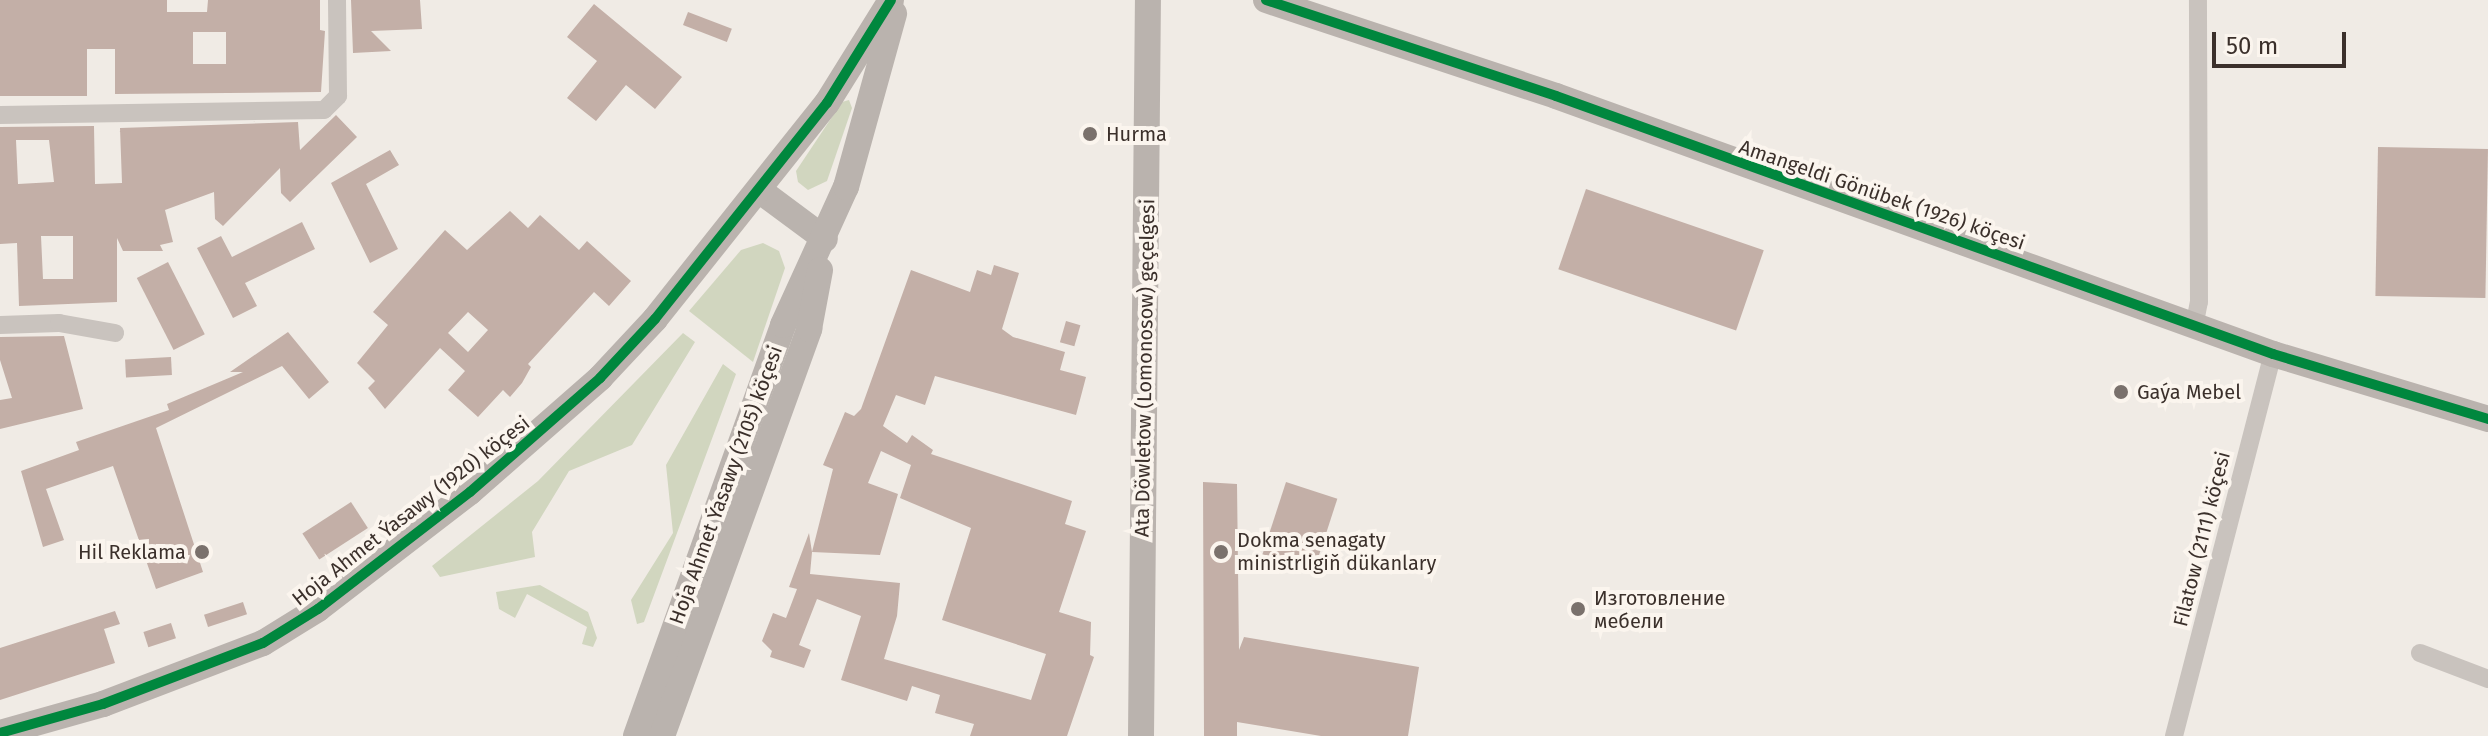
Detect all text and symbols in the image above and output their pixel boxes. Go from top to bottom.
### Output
scale bar [2216,16,2350,66]
text: 50 m [2226,32,2278,60]
place label: Hurma [1106,122,1167,146]
marker: Hurma [1081,125,1099,143]
street label: Amangeldi Gönübek (1926) köçesi [1736,135,2028,255]
street label: Ata Döwletow (Lomonosow) geçelgesi [1130,199,1160,537]
street label: Hoja Ahmet Ýasawy (2105) köçesi [664,342,788,628]
place label: Gaýa Mebel [2137,380,2241,404]
marker: Gaýa Mebel [2112,383,2130,401]
street label: Hoja Ahmet Ýasawy (1920) köçesi [287,411,535,611]
street label: Filatow (2111) köçesi [2169,449,2235,629]
place label: Dokma senagaty ministrligiň dükanlary [1237,528,1436,575]
place label: Hil Reklama [78,540,186,564]
marker: Hil Reklama [193,543,211,561]
marker: Dokma senagaty ministrligiň dükanlary [1212,543,1230,561]
place label: Изготовление мебели [1594,586,1725,633]
marker: Изготовление мебели [1569,600,1587,618]

